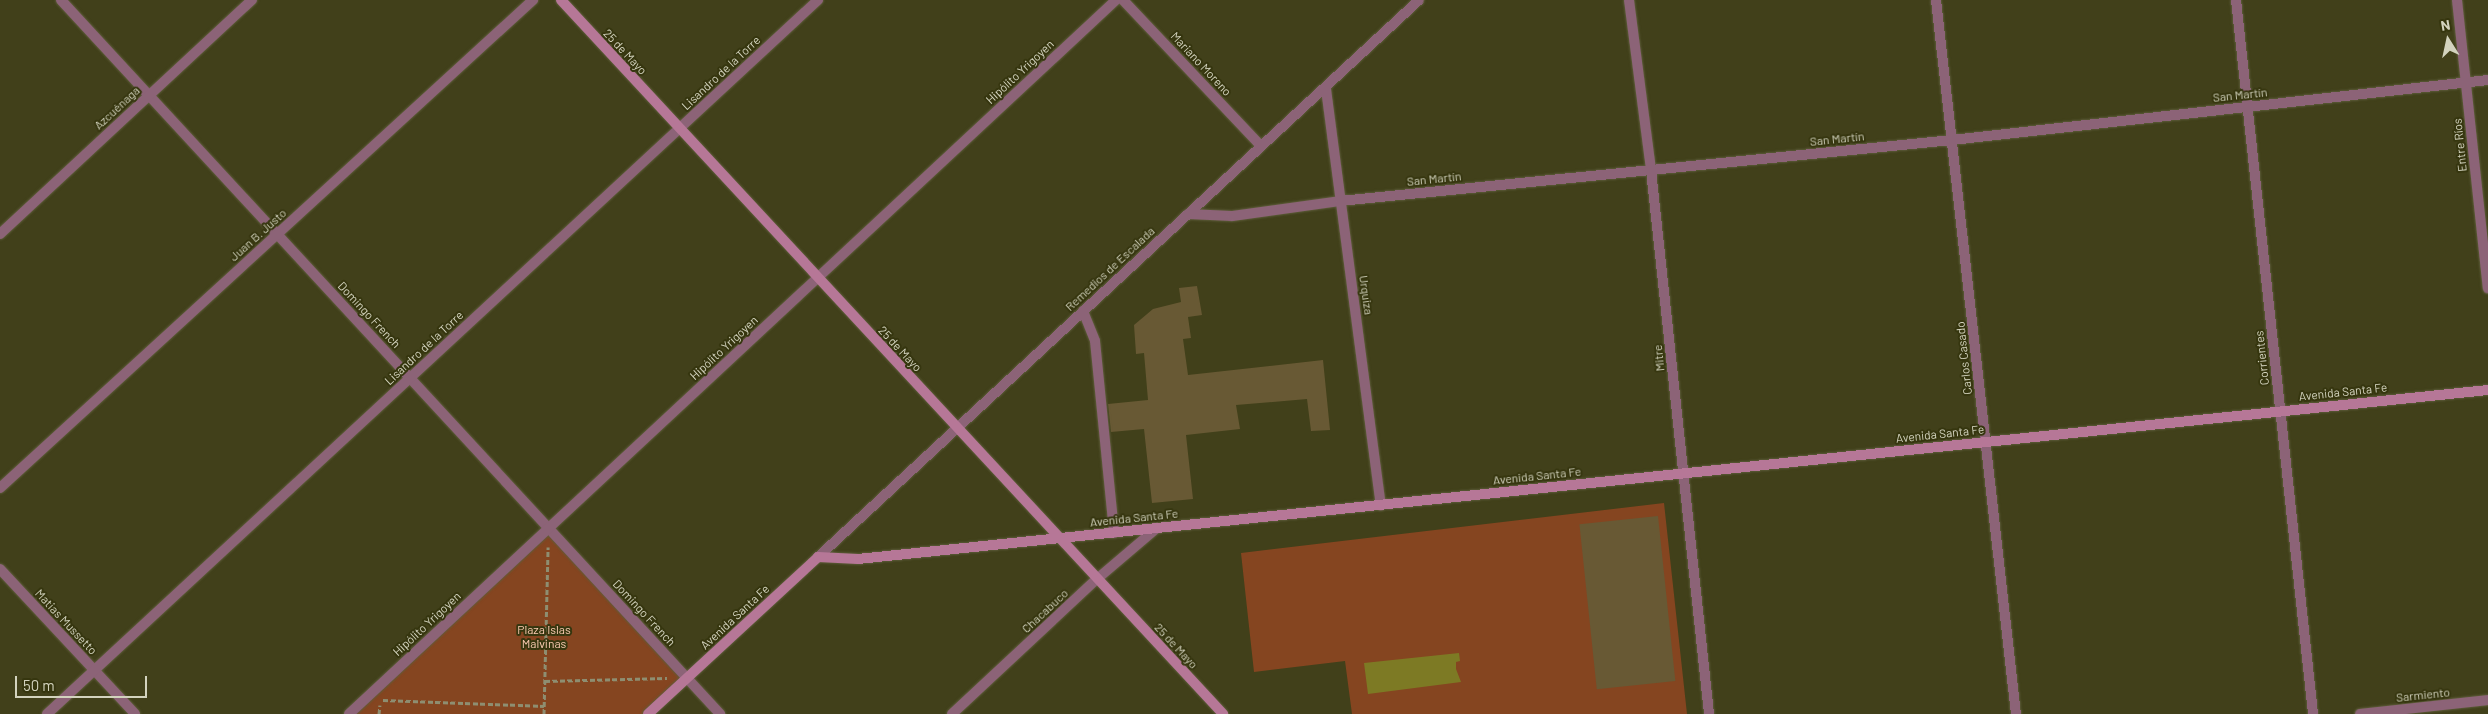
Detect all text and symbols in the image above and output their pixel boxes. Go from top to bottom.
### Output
north arrow [2423,15,2473,65]
text: N [2439,16,2451,34]
street label: 25 de Mayo [600,26,650,78]
street label: Mariano Moreno [1168,29,1234,99]
street label: Lisandro de la Torre [679,33,763,113]
street label: Hipólito Yrigoyen [983,37,1057,107]
street label: Azcuénaga [91,83,143,133]
street label: San Martín [2212,85,2268,105]
street label: Entre Ríos [2450,118,2470,172]
street label: San Martín [1809,129,1865,149]
street label: San Martín [1406,169,1462,189]
street label: Juan B. Justo [227,206,289,264]
street label: Remedios de Escalada [1062,224,1158,314]
street label: Urquiza [1356,274,1376,316]
street label: Domingo French [335,279,403,351]
street label: Lisandro de la Torre [382,308,466,388]
street label: Hipólito Yrigoyen [687,313,761,383]
street label: Carlos Casado [1953,321,1975,395]
street label: 25 de Mayo [875,323,925,375]
street label: Corrientes [2252,330,2272,386]
street label: Mitre [1650,344,1668,372]
street label: Avenida Santa Fe [2298,380,2388,404]
street label: Avenida Santa Fe [1895,422,1985,446]
street label: Avenida Santa Fe [1492,464,1582,488]
street label: Avenida Santa Fe [1089,506,1179,530]
street label: Domingo French [610,577,678,649]
street label: Avenida Santa Fe [698,581,772,653]
street label: Matias Mussetto [32,586,100,658]
street label: Chacabuco [1019,586,1071,636]
street label: Hipólito Yrigoyen [390,589,464,659]
street label: 25 de Mayo [1151,620,1201,672]
park label: Plaza Islas Malvinas [517,623,571,651]
scale bar [18,666,150,698]
text: 50 m [23,676,55,694]
street label: Sarmiento [2395,685,2451,705]

